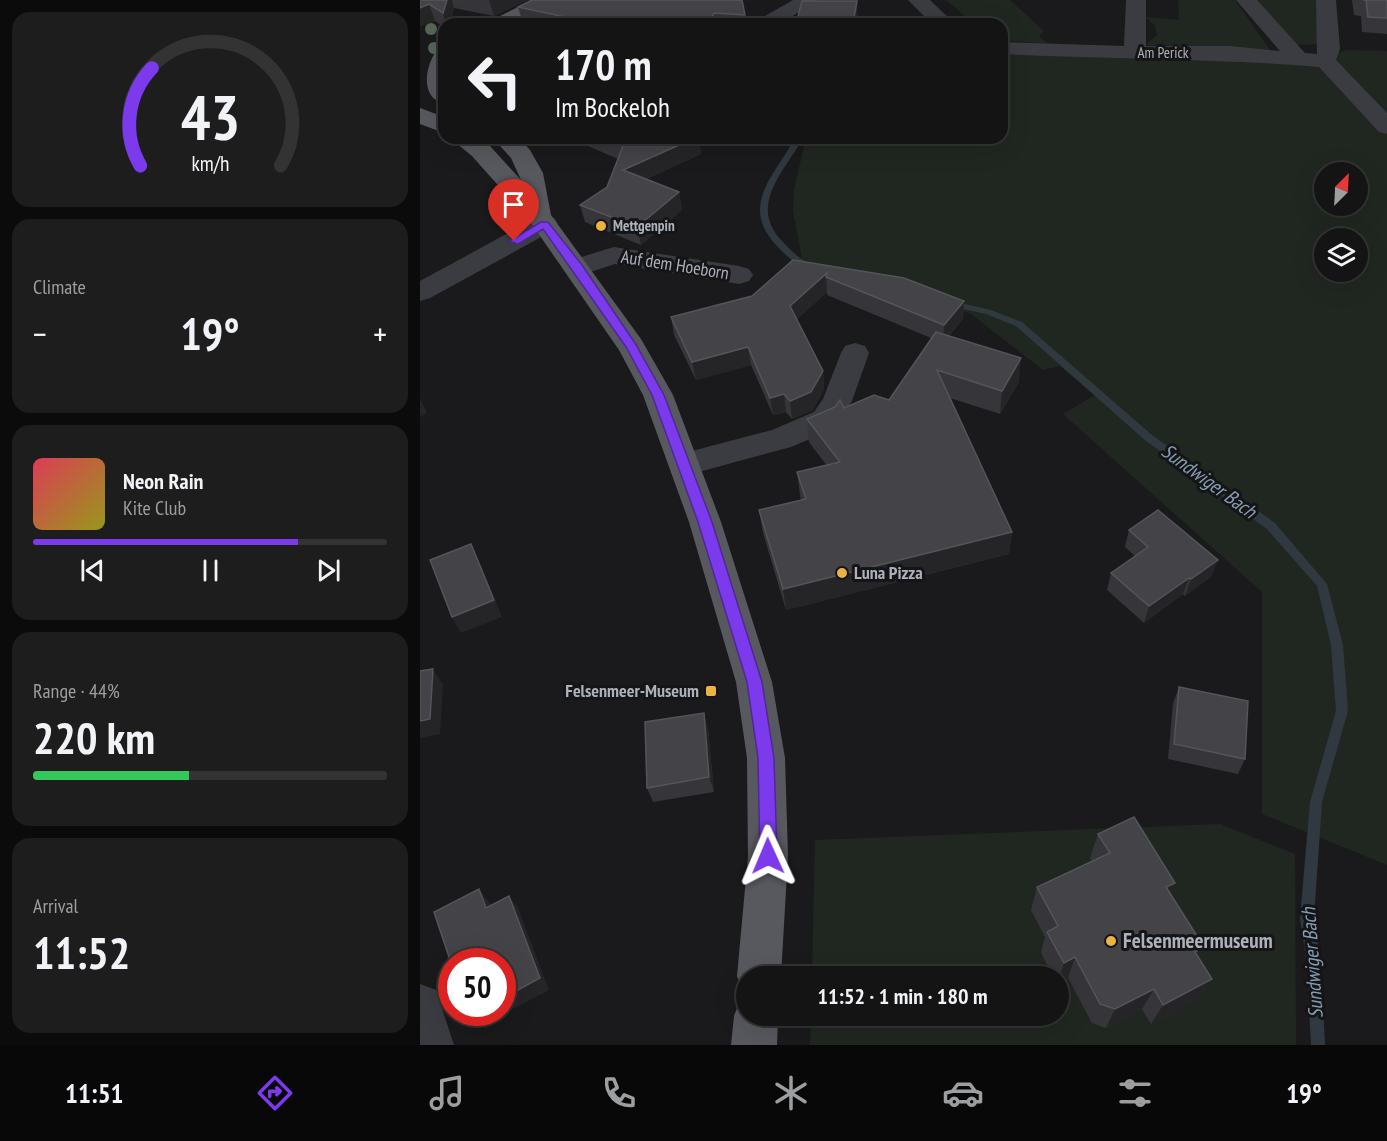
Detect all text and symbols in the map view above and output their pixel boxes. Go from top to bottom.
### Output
text: 170 m [555,37,652,92]
icon: left [456,42,534,120]
street label: Am Perick [1137,43,1189,62]
text: 43 [180,76,240,157]
text: Im Bockeloh [555,90,670,124]
text: km/h [191,150,229,178]
north arrow [1314,162,1368,216]
map controls [1314,162,1368,282]
pin [488,179,539,241]
icon: arrive [497,188,530,221]
place label: Mettgenpin [613,216,675,235]
marker: Mettgenpin [594,219,608,233]
button: layers [1314,228,1368,282]
street label: Auf dem Hoeborn [620,245,731,284]
text: Climate [33,274,86,300]
text: 19° [180,304,240,362]
text: − [33,312,47,355]
text: + [373,312,387,355]
water label: Sundwiger Bach [1157,438,1262,525]
text: Neon Rain [123,467,203,495]
text: Kite Club [123,495,186,521]
icon: previous [76,554,109,587]
icon: pause [194,554,227,587]
icon: next [312,554,345,587]
place label: Luna Pizza [854,561,923,584]
marker: Luna Pizza [835,566,849,580]
text: Range · 44% [33,678,120,704]
place label: Felsenmeer-Museum [565,679,699,702]
marker: Felsenmeer-Museum [704,684,718,698]
text: 220 km [33,708,155,766]
position arrow [736,824,800,888]
text: Arrival [33,893,78,919]
water label: Sundwiger Bach [1295,906,1329,1019]
text: 11:52 [33,923,130,981]
place label: Felsenmeermuseum [1123,927,1273,954]
marker: Felsenmeermuseum [1104,934,1118,948]
speed limit sign: 50 [438,948,516,1026]
text: 11:52 · 1 min · 180 m [817,982,988,1010]
icon: directions [254,1072,296,1114]
icon: music [426,1072,468,1114]
icon: phone [598,1072,640,1114]
icon: climate [770,1072,812,1114]
icon: car [942,1072,984,1114]
icon: filters [1114,1072,1156,1114]
text: 11:51 [65,1076,123,1110]
text: 19° [1286,1076,1322,1110]

